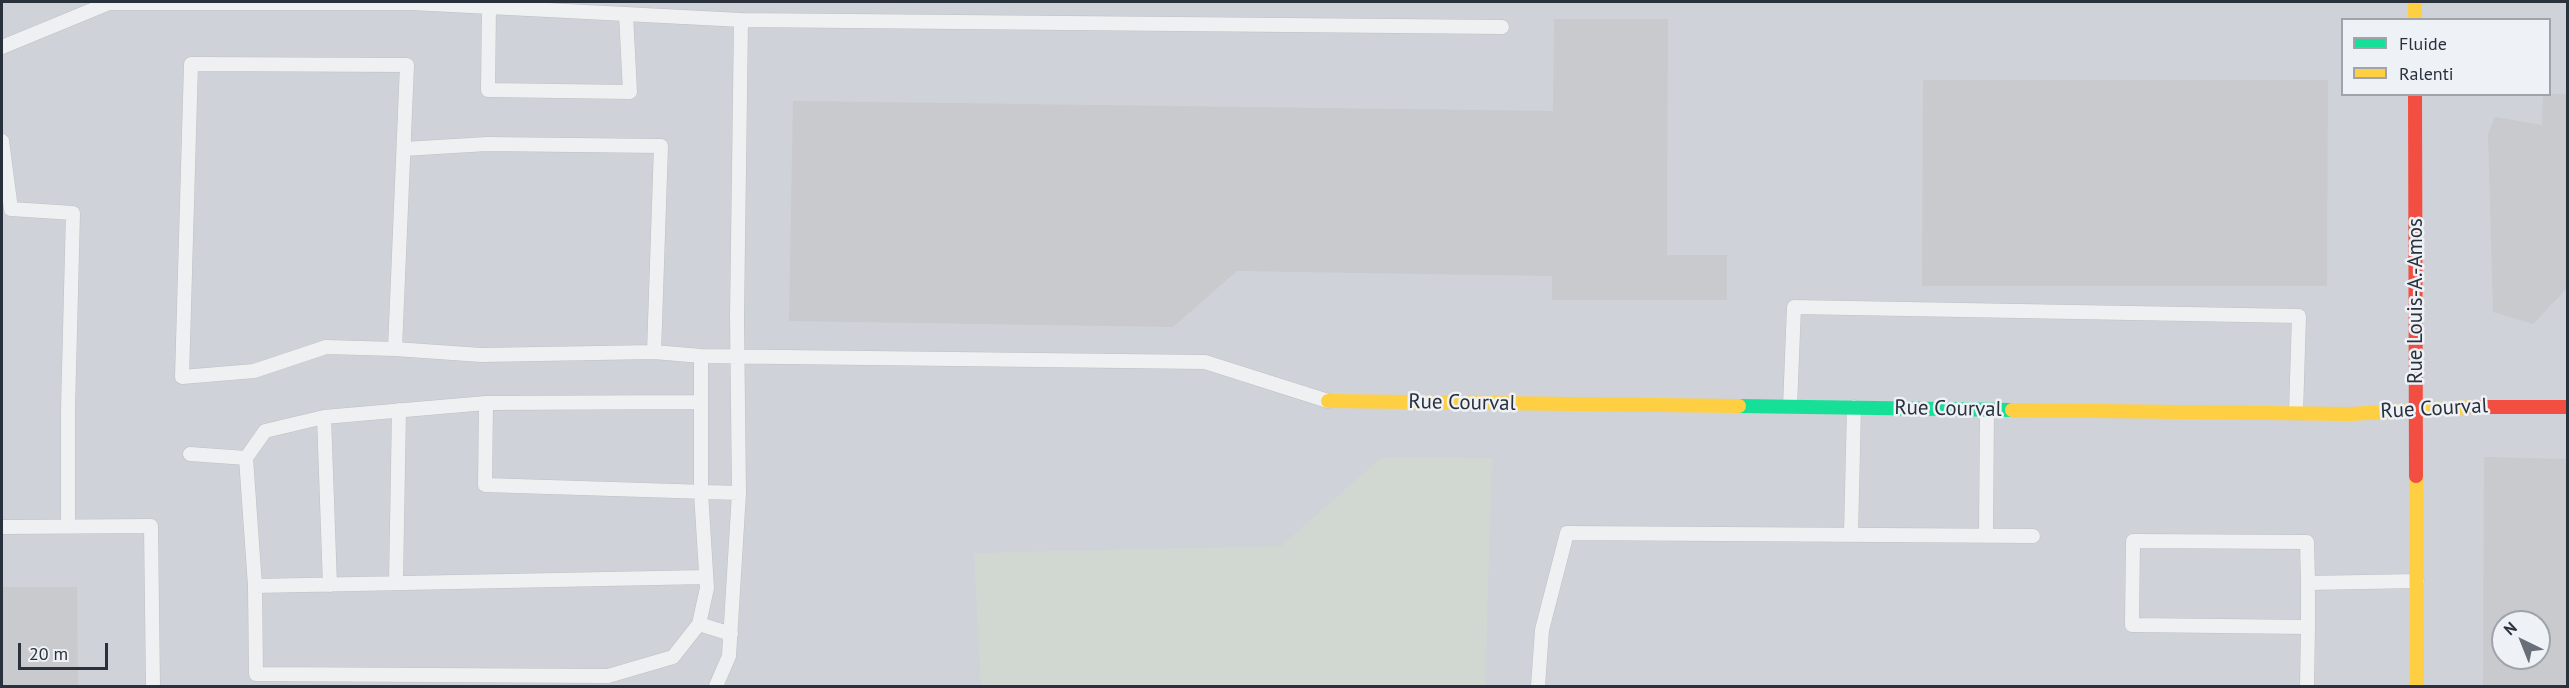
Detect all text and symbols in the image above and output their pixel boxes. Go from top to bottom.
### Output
legend [2341,18,2551,96]
text: Fluide [2399,32,2447,55]
text: Ralenti [2399,62,2454,85]
street label: Rue Louis-A.-Amos [2403,218,2429,384]
street label: Rue Courval [1408,389,1516,417]
street label: Rue Courval [2380,394,2488,424]
street label: Rue Courval [1894,395,2002,423]
north arrow [2491,610,2551,670]
text: N [2499,617,2521,639]
scale bar [21,631,111,669]
text: 20 m [29,642,68,665]

